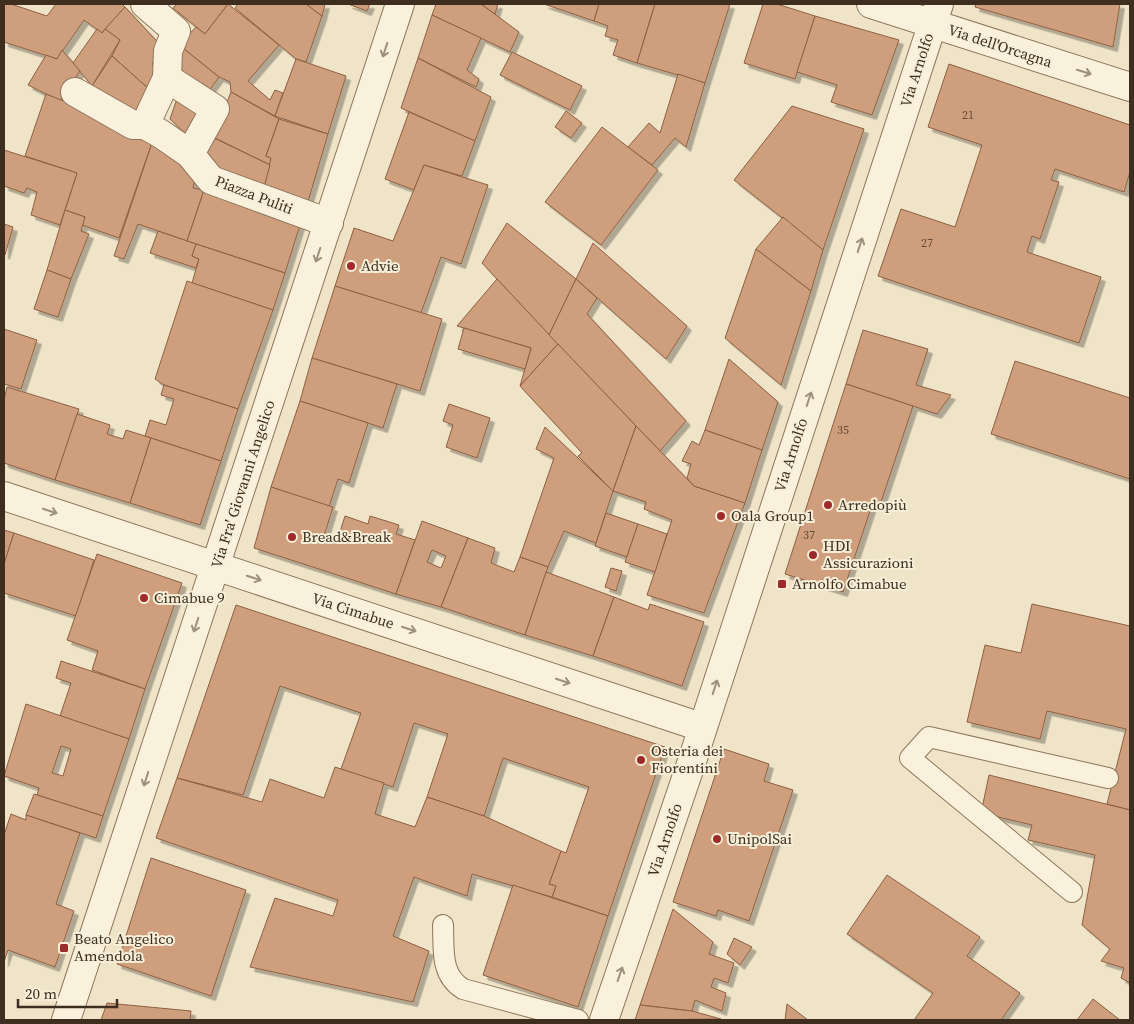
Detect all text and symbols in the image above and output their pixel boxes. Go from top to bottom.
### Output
street label: Via dell'Orcagna [945,19,1055,72]
street label: Via Arnolfo [895,30,938,109]
one-way arrow [380,42,389,57]
one-way arrow [1075,68,1091,78]
house number: 21 [962,107,974,123]
street label: Piazza Puliti [212,170,296,219]
house number: 27 [921,235,933,251]
one-way arrow [856,238,865,253]
one-way arrow [313,246,323,262]
place label: Advie [361,255,399,276]
marker: Advie [345,260,357,272]
one-way arrow [805,392,814,408]
street label: Via Fra' Giovanni Angelico [205,397,280,571]
street label: Via Arnolfo [769,415,812,494]
house number: 35 [837,422,849,438]
place label: Arredopiù [838,494,907,515]
marker: Arredopiù [822,499,834,511]
place label: Oala Group1 [731,505,814,526]
one-way arrow [42,507,57,516]
marker: Oala Group1 [715,510,727,522]
place label: Bread&Break [302,526,392,547]
house number: 37 [803,527,815,543]
marker: Bread&Break [286,531,298,543]
place label: HDI Assicurazioni [823,535,913,573]
marker: HDI Assicurazioni [807,549,819,561]
place label: Arnolfo Cimabue [792,573,907,594]
one-way arrow [246,574,262,584]
marker: Arnolfo Cimabue [776,578,788,590]
place label: Cimabue 9 [154,587,225,608]
street label: Via Cimabue [309,587,397,634]
marker: Cimabue 9 [138,592,150,604]
one-way arrow [191,617,201,633]
one-way arrow [400,625,416,635]
one-way arrow [554,676,570,686]
one-way arrow [710,679,720,695]
place label: Osteria dei Fiorentini [651,740,723,778]
marker: Osteria dei Fiorentini [635,754,647,766]
one-way arrow [140,771,150,787]
street label: Via Arnolfo [642,800,687,879]
place label: UnipolSai [727,828,792,849]
marker: UnipolSai [711,833,723,845]
place label: Beato Angelico Amendola [74,928,174,966]
marker: Beato Angelico Amendola [58,942,70,954]
one-way arrow [615,966,625,982]
scale bar [18,976,116,1008]
text: 20 m [25,983,57,1004]

